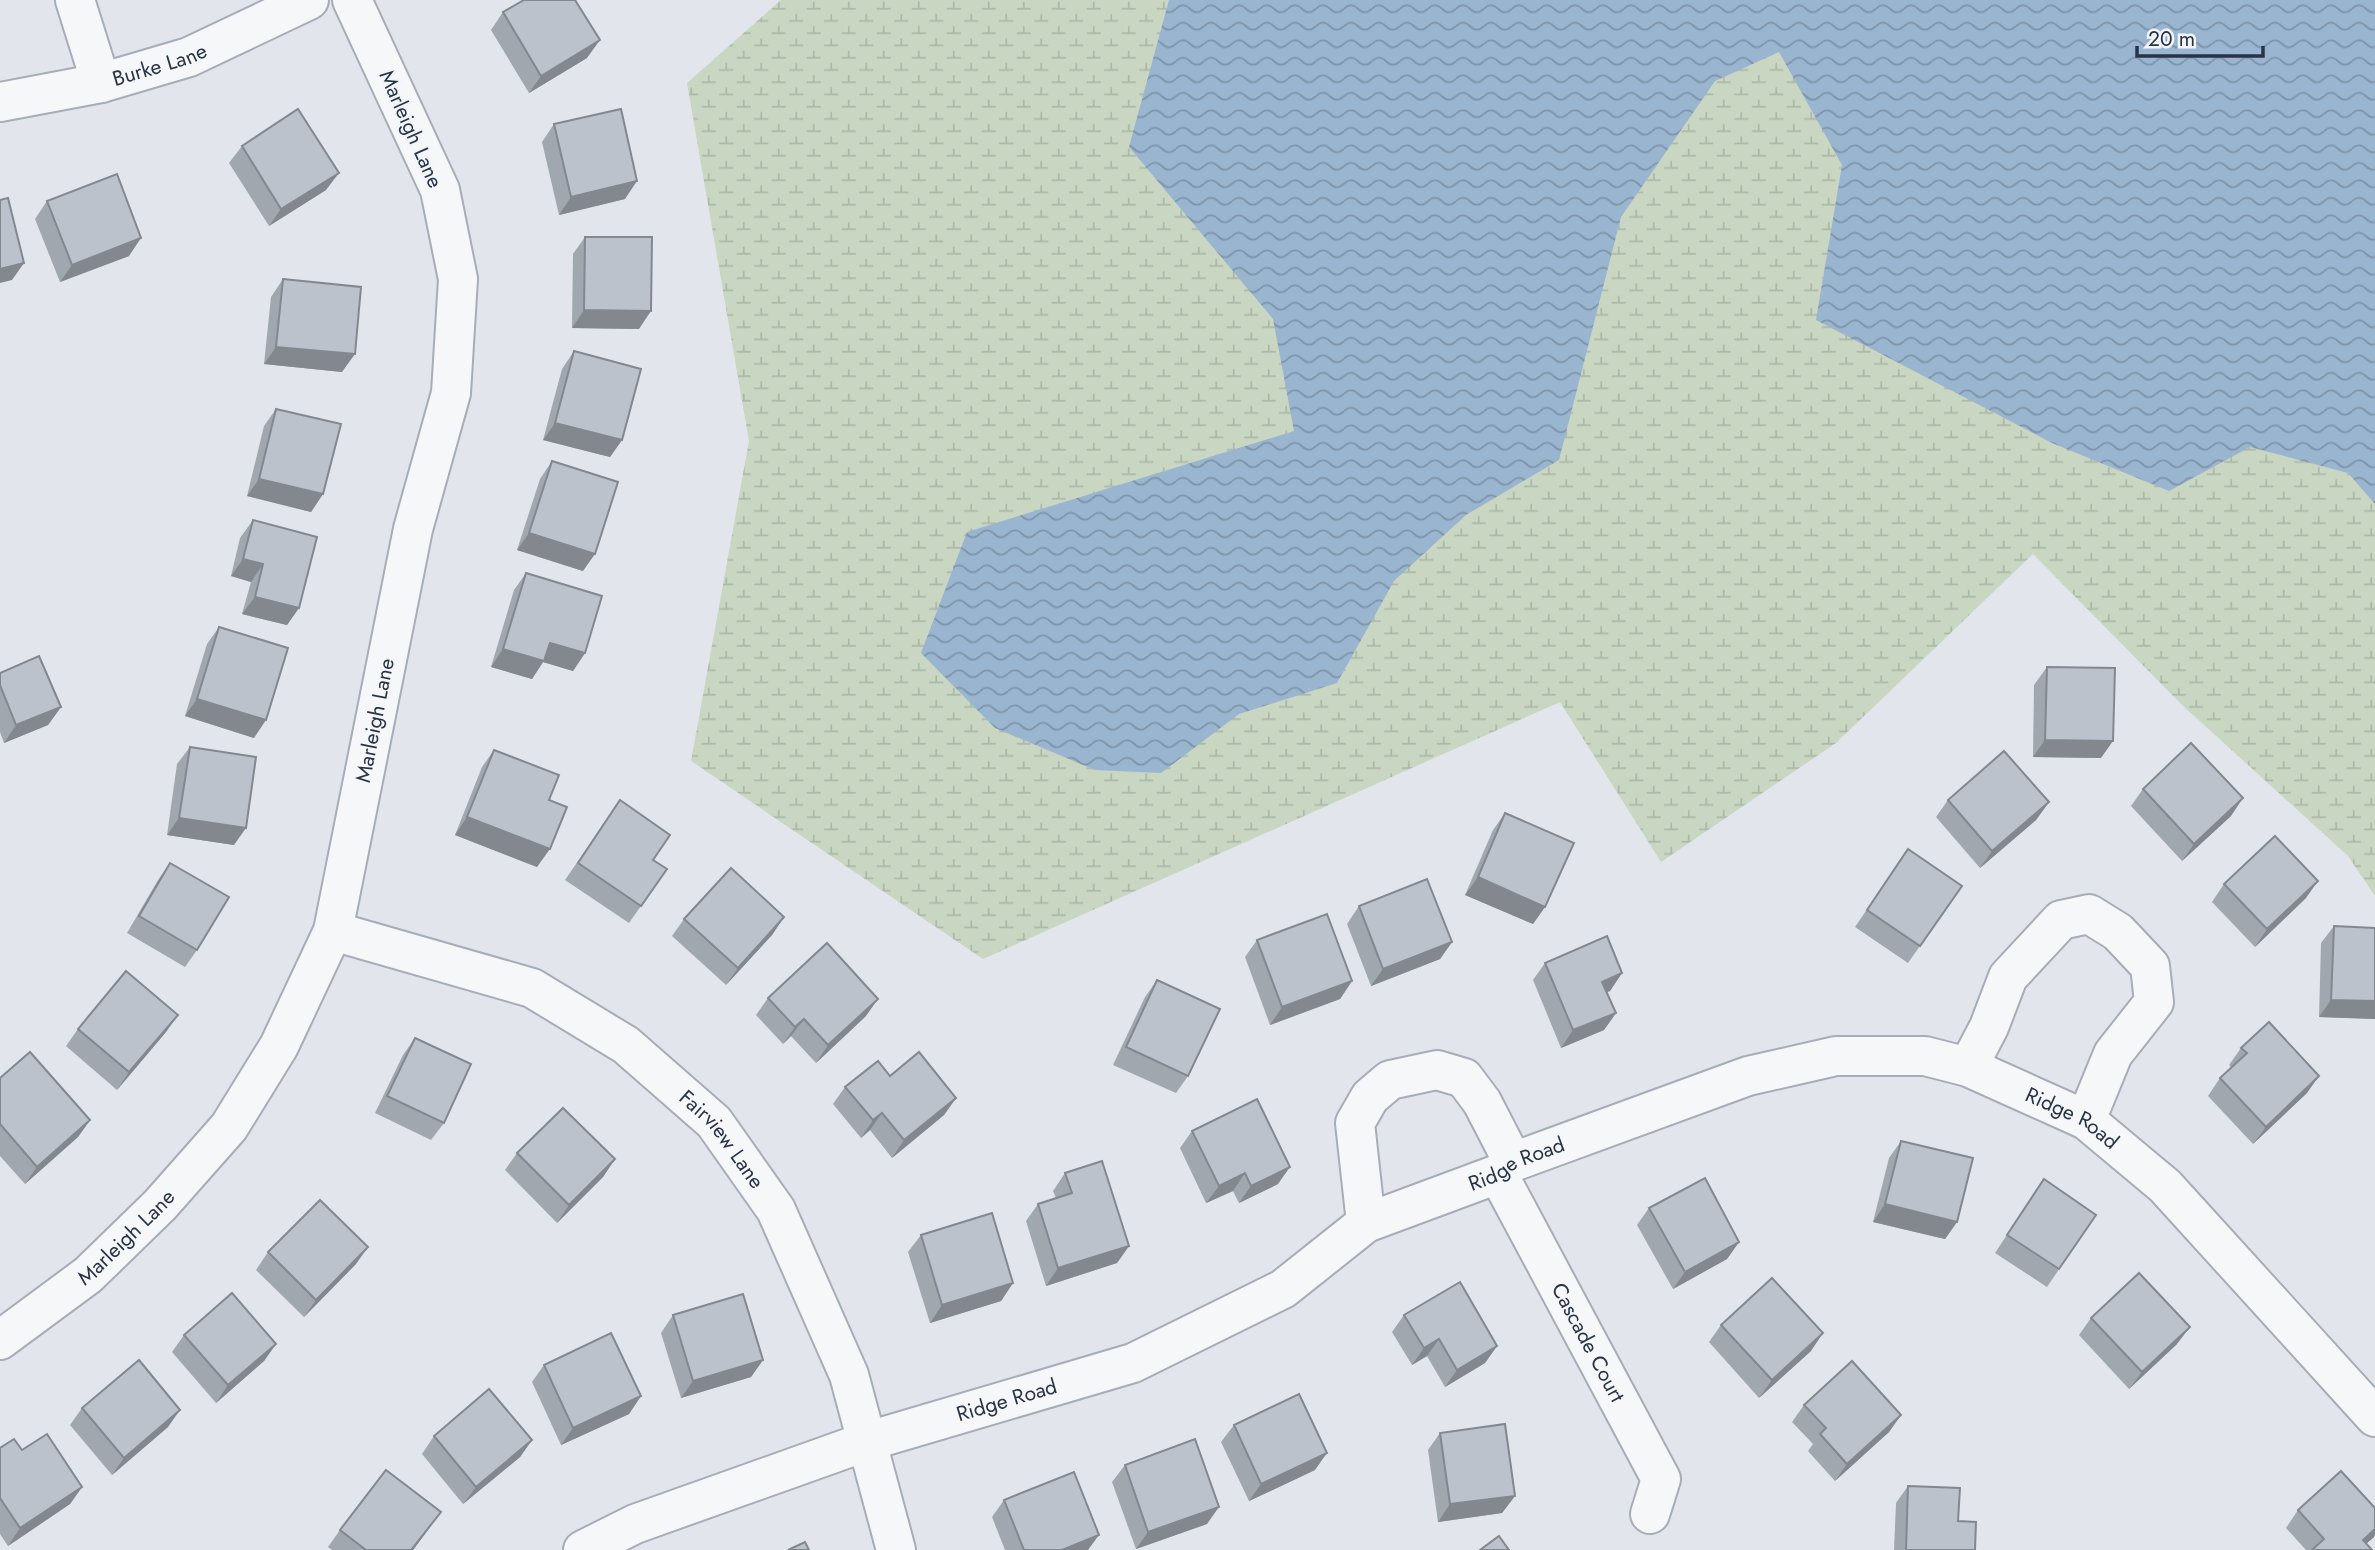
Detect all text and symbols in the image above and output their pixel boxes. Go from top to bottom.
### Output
scale bar [2137,14,2263,58]
text: 20 m [2148,24,2195,54]
street label: Burke Lane [109,36,212,94]
street label: Marleigh Lane [372,65,450,193]
street label: Marleigh Lane [348,655,402,785]
street label: Ridge Road [2020,1080,2125,1156]
street label: Fairview Lane [672,1083,772,1195]
street label: Ridge Road [1464,1129,1569,1199]
street label: Marleigh Lane [71,1183,182,1293]
street label: Cascade Court [1544,1277,1632,1407]
street label: Ridge Road [953,1371,1061,1429]

